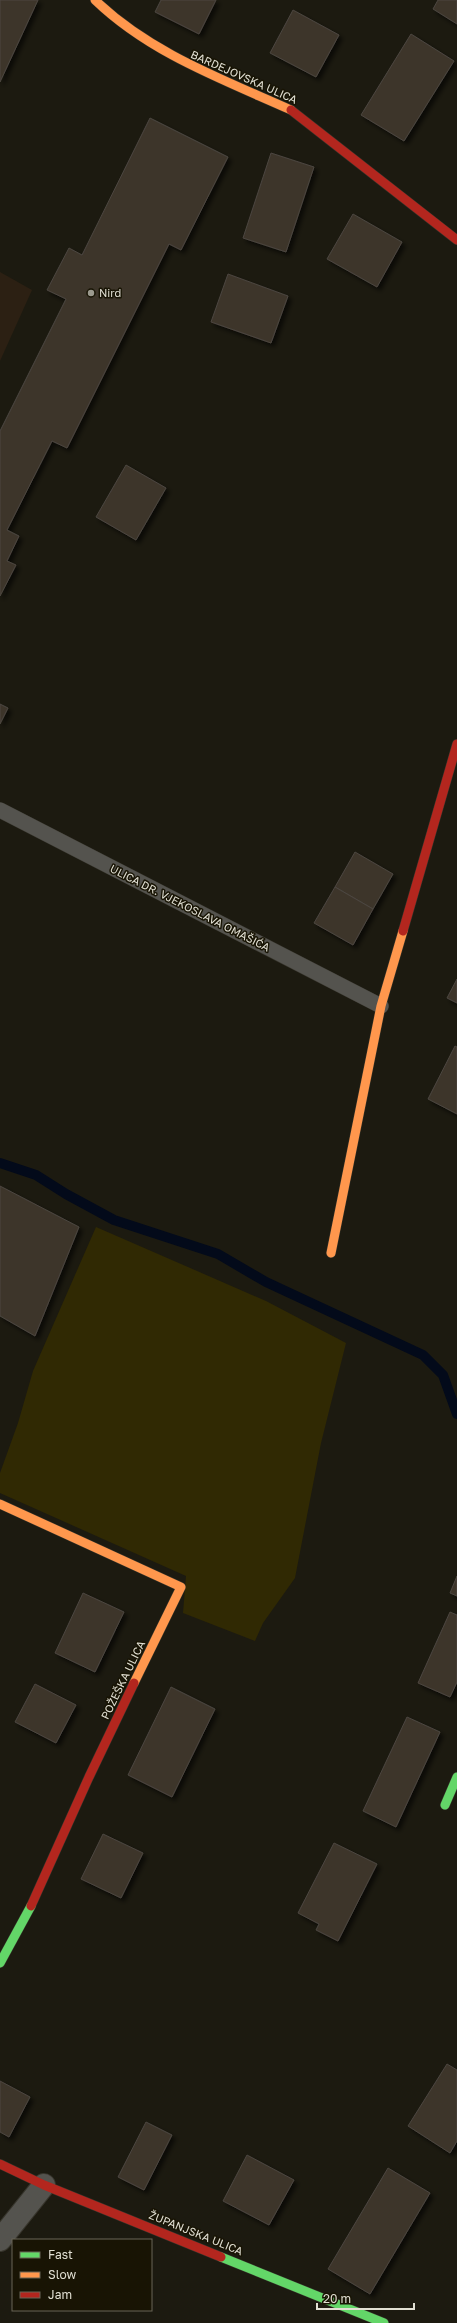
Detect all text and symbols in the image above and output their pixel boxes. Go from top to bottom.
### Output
street label: BARDEJOVSKA ULICA [189,47,300,106]
place label: Nird [99,286,121,299]
marker: Nird [86,288,96,298]
street label: ULICA DR. VJEKOSLAVA OMAŠIĆA [108,861,273,954]
street label: POŽEŠKA ULICA [98,1638,147,1721]
street label: ŽUPANJSKA ULICA [147,2208,246,2258]
legend [12,2239,152,2311]
text: Fast [48,2247,73,2262]
text: Slow [48,2267,76,2282]
scale bar [317,2285,414,2311]
text: Jam [48,2287,72,2302]
text: 20 m [323,2291,351,2306]

